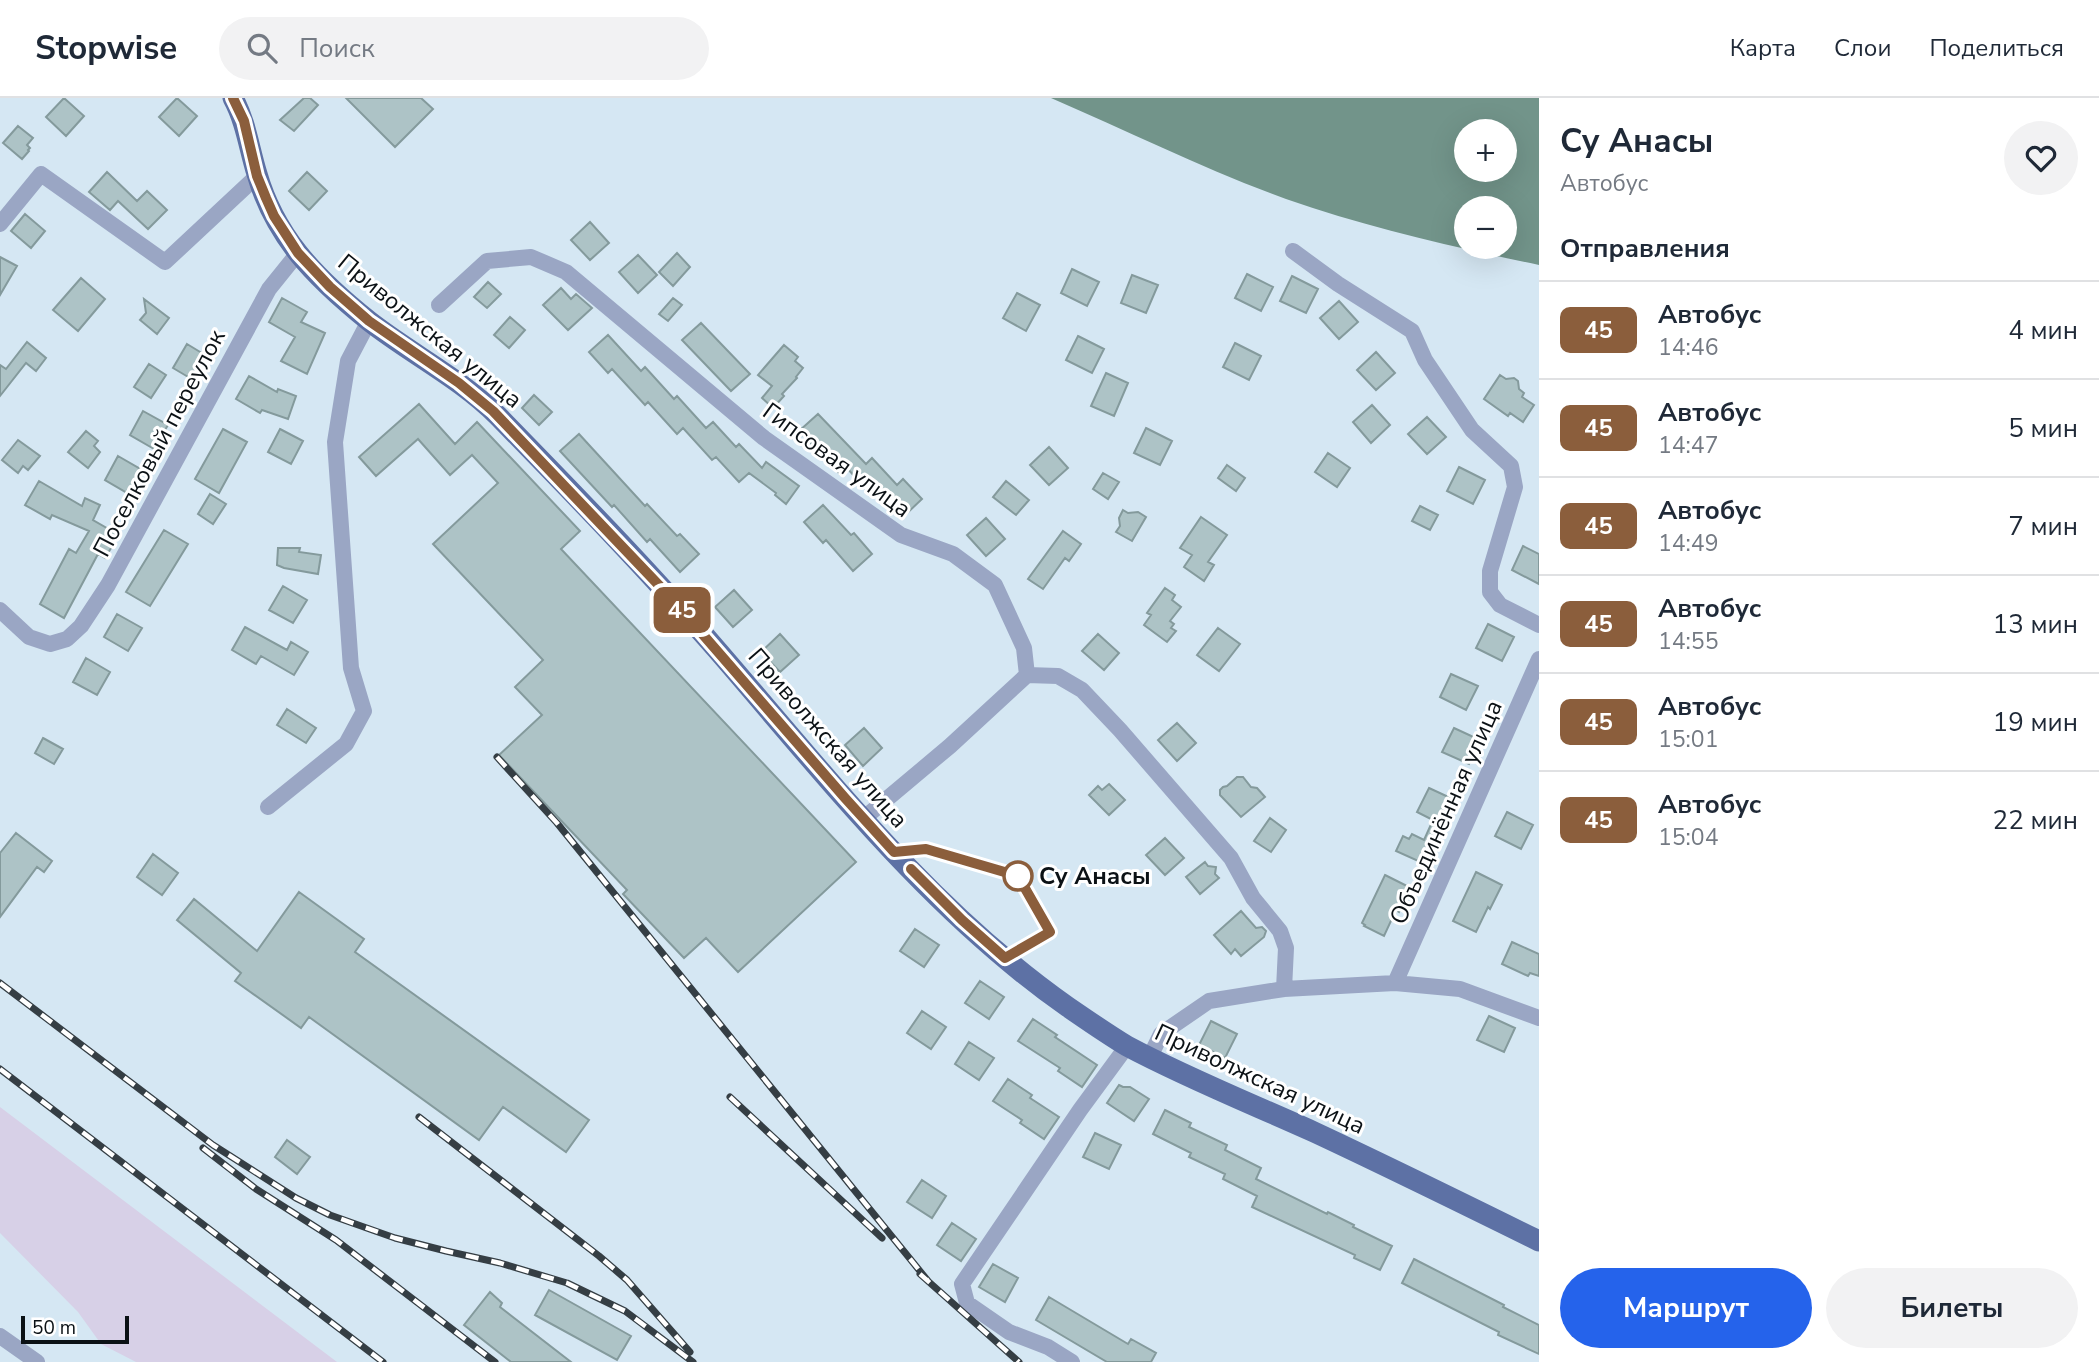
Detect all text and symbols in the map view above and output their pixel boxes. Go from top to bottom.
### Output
search box [219,17,709,80]
text: Stopwise [35,26,177,71]
icon: search [243,29,281,67]
text: Поиск [299,31,375,66]
text: Карта [1730,32,1796,64]
text: Слои [1834,32,1891,64]
text: Поделиться [1929,32,2064,64]
map controls [1454,119,1517,259]
button: + [1454,119,1517,182]
text: Су Анасы [1560,119,1713,164]
button: heart [2004,121,2078,195]
text: Автобус [1560,168,1648,199]
button: − [1454,196,1517,259]
text: Отправления [1560,231,1730,266]
street label: Приволжская улица [331,247,529,415]
text: Автобус [1658,297,1761,332]
text: 4 мин [2008,313,2078,348]
text: 45 [1584,314,1613,346]
street label: Поселковый переулок [86,324,233,562]
text: 14:46 [1658,332,1718,363]
street label: Гипсовая улица [756,395,918,525]
text: Автобус [1658,395,1761,430]
text: 5 мин [2008,411,2078,446]
text: 45 [1584,412,1613,444]
text: 14:47 [1658,430,1718,461]
text: Автобус [1658,493,1761,528]
text: 7 мин [2008,509,2078,544]
text: 45 [1584,510,1613,542]
text: 14:49 [1658,528,1718,559]
line badge: 45 [650,587,714,633]
text: Автобус [1658,591,1761,626]
text: 45 [668,594,696,626]
text: 13 мин [1993,607,2078,642]
text: 45 [1584,608,1613,640]
text: 14:55 [1658,626,1718,657]
street label: Приволжская улица [741,641,915,835]
text: Автобус [1658,689,1761,724]
street label: Объединённая улица [1382,695,1510,929]
text: 19 мин [1993,705,2078,740]
text: 45 [1584,706,1613,738]
text: 15:01 [1658,724,1718,755]
text: Автобус [1658,787,1761,822]
text: 22 мин [1993,803,2078,838]
text: 45 [1584,804,1613,836]
text: 15:04 [1658,822,1718,853]
place label: Су Анасы [1039,860,1151,892]
marker: Су Анасы [1003,861,1033,891]
street label: Приволжская улица [1150,1016,1370,1142]
button: Маршрут [1560,1268,1812,1348]
button: Билеты [1826,1268,2078,1348]
scale bar [21,1313,130,1345]
text: 50 m [32,1315,76,1341]

